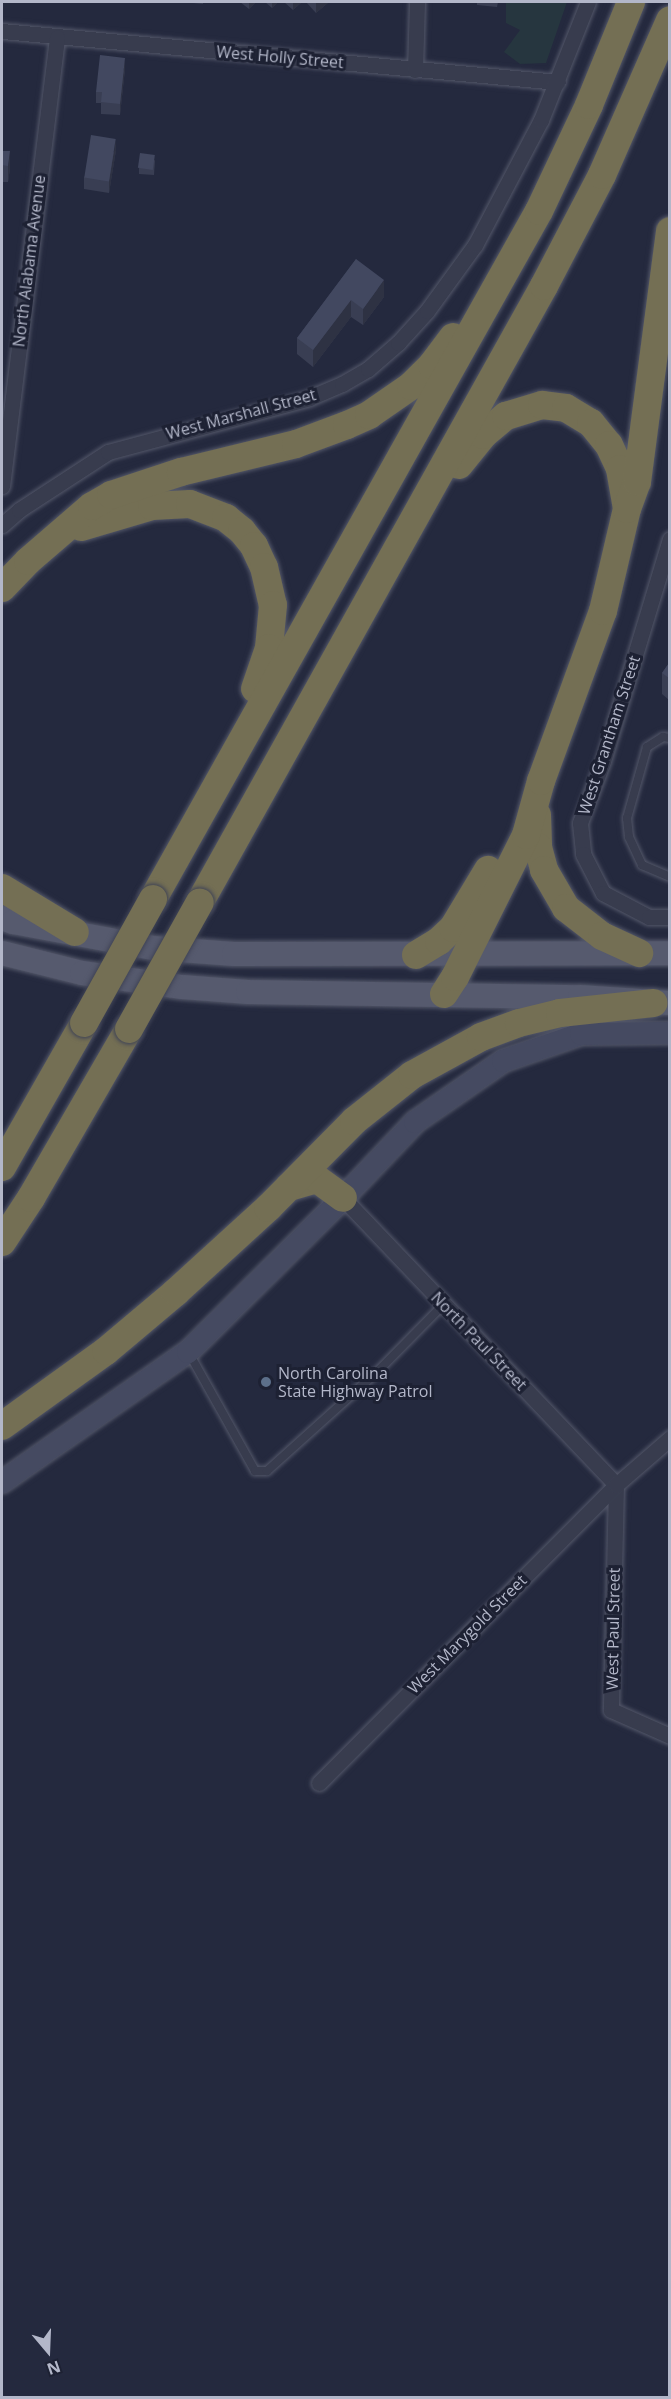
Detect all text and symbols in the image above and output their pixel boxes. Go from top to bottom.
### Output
street label: West Holly Street [216,42,344,72]
street label: North Alabama Avenue [9,174,49,348]
street label: West Marshall Street [164,385,318,443]
street label: West Grantham Street [574,653,644,817]
street label: North Paul Street [427,1288,531,1394]
place label: North Carolina State Highway Patrol [278,1363,432,1401]
marker: North Carolina State Highway Patrol [259,1375,273,1389]
street label: West Paul Street [602,1568,624,1690]
street label: West Marygold Street [404,1571,530,1697]
north arrow [18,2321,78,2381]
text: N [44,2355,64,2381]

